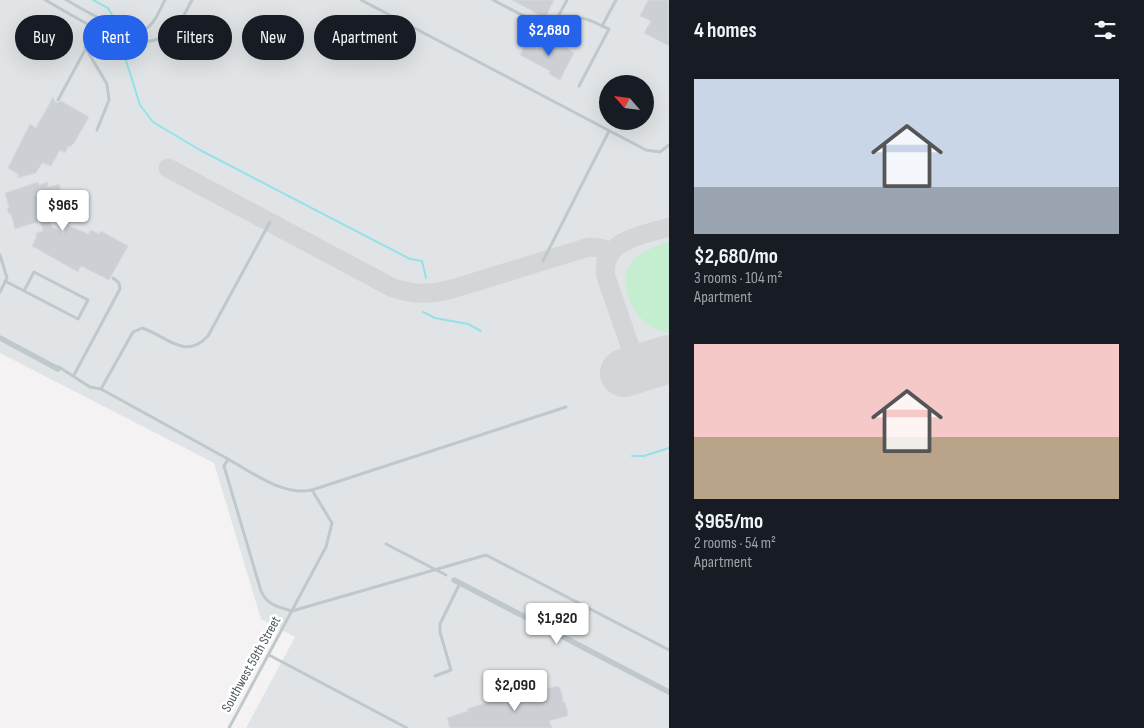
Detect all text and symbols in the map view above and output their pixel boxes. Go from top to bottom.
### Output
chip: Buy [15,15,73,60]
chip: Rent [83,15,148,60]
chip: Filters [158,15,232,60]
chip: New [242,15,304,60]
chip: Apartment [314,15,416,60]
pin: $2,680 [508,15,590,57]
icon: filters [1091,16,1119,44]
text: 4 homes [694,18,757,43]
text: $2,680 [528,21,570,40]
north arrow [599,75,654,130]
map controls [599,75,654,130]
icon: home [862,111,952,201]
pin: $965 [33,190,93,232]
text: $965 [48,196,78,215]
text: $2,680/mo [694,244,778,269]
text: 3 rooms · 104 m² [694,269,782,288]
text: Apartment [694,288,752,307]
icon: home [862,376,952,466]
text: $965/mo [694,509,763,534]
text: 2 rooms · 54 m² [694,534,776,553]
text: Apartment [694,553,752,572]
pin: $1,920 [516,602,598,645]
text: $1,920 [537,609,577,628]
street label: Southwest 59th Street [218,613,284,715]
pin: $2,090 [474,670,556,712]
text: $2,090 [494,676,536,695]

